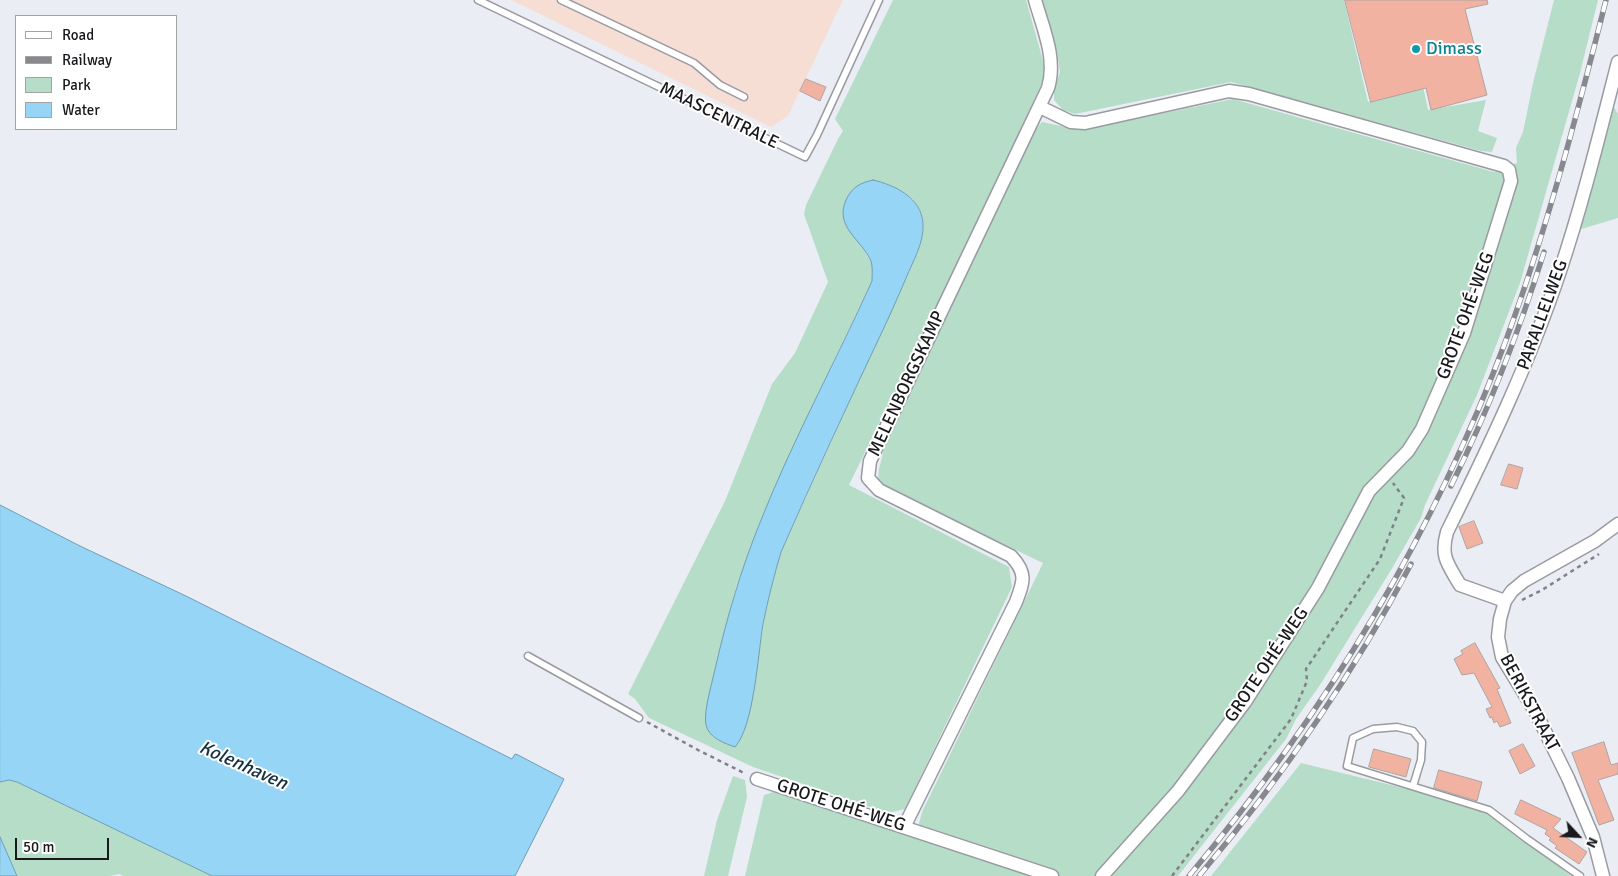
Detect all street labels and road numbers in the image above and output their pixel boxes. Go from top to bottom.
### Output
street label: MAASCENTRALE [656,78,782,154]
street label: GROTE OHÉ-WEG [1433,249,1499,383]
street label: PARALLELWEG [1513,257,1573,373]
street label: MELENBORGSKAMP [864,308,950,460]
street label: GROTE OHÉ-WEG [1221,603,1313,727]
street label: BERIKSTRAAT [1494,651,1564,755]
street label: GROTE OHÉ-WEG [774,775,908,837]

